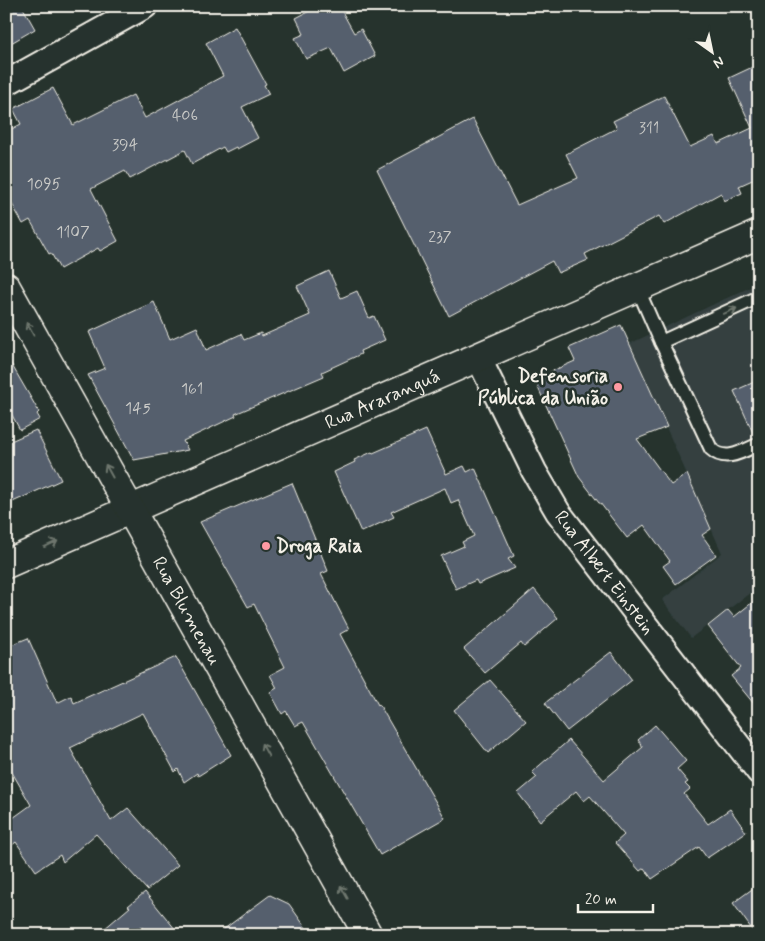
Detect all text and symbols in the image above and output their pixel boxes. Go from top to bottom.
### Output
north arrow [688,28,738,78]
text: N [710,52,727,72]
house number: 406 [172,105,198,126]
house number: 311 [639,118,659,139]
house number: 394 [112,135,138,156]
house number: 1095 [27,174,61,195]
house number: 1107 [56,222,90,243]
house number: 237 [428,227,452,248]
one-way arrow [722,305,737,315]
one-way arrow [24,323,34,337]
street label: Rua Araranguá [321,363,444,435]
place label: Defensoria Pública da União [478,364,608,411]
house number: 161 [181,379,203,400]
marker: Defensoria Pública da União [612,381,624,393]
house number: 145 [125,398,151,419]
one-way arrow [104,464,113,479]
street label: Rua Albert Einstein [549,505,661,640]
place label: Droga Raia [276,534,362,560]
one-way arrow [43,539,58,549]
marker: Droga Raia [260,540,272,552]
street label: Rua Blumenau [147,552,227,670]
one-way arrow [260,743,270,758]
scale bar [578,881,652,913]
one-way arrow [339,886,349,900]
text: 20 m [585,890,617,910]

